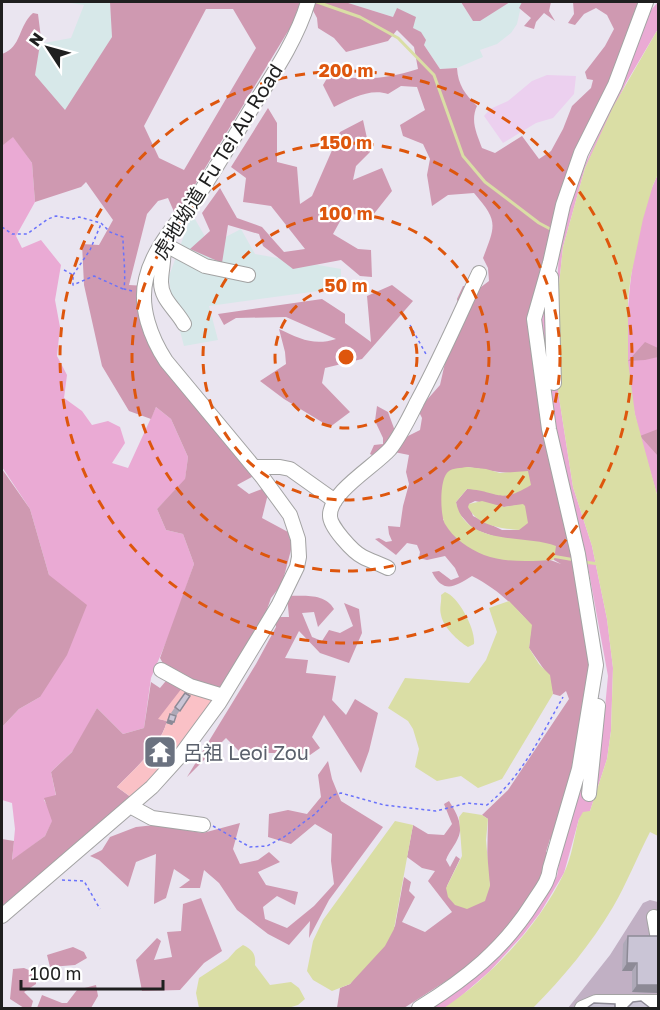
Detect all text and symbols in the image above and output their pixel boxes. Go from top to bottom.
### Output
north arrow [18,18,78,78]
text: N [24,28,48,50]
street label: 虎地坳道 Fu Tei Au Road [147,59,287,263]
text: 200 m [319,59,373,81]
text: 150 m [320,131,372,153]
text: 100 m [320,202,372,224]
text: 50 m [325,274,367,296]
centre of rings [336,347,356,367]
temple icon: 呂祖 Leoi Zou [142,734,178,770]
place label: 呂祖 Leoi Zou [183,740,309,764]
scale bar [21,953,164,991]
text: 100 m [30,962,81,984]

